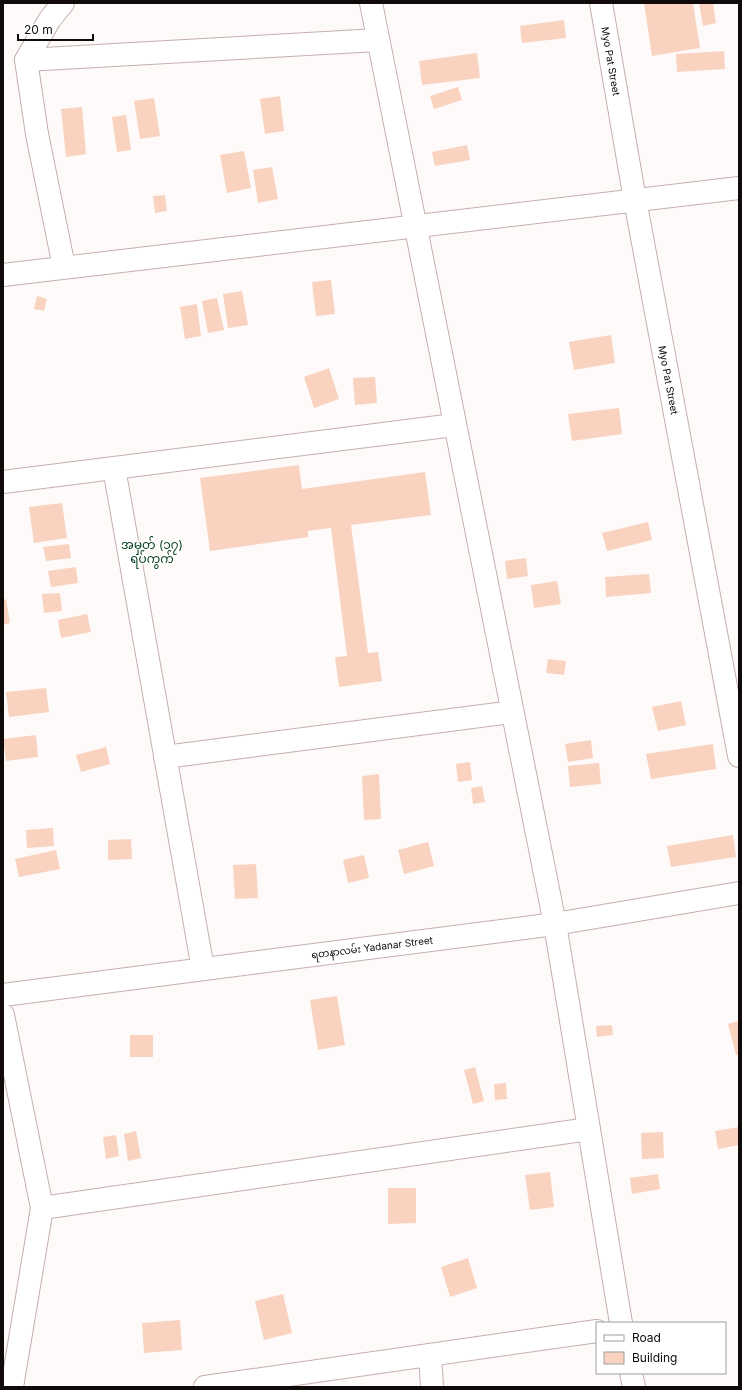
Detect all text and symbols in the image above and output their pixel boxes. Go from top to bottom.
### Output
scale bar [18,16,93,42]
text: 20 m [24,22,53,37]
street label: Myo Pat Street [599,26,623,97]
street label: Myo Pat Street [656,345,681,416]
district label: အမှတ် (၁၇) ရပ်ကွက် [121,536,183,569]
street label: ရတနာလမ်း Yadanar Street [310,933,435,963]
legend [596,1322,726,1374]
text: Road [632,1330,661,1345]
text: Building [632,1350,677,1365]

